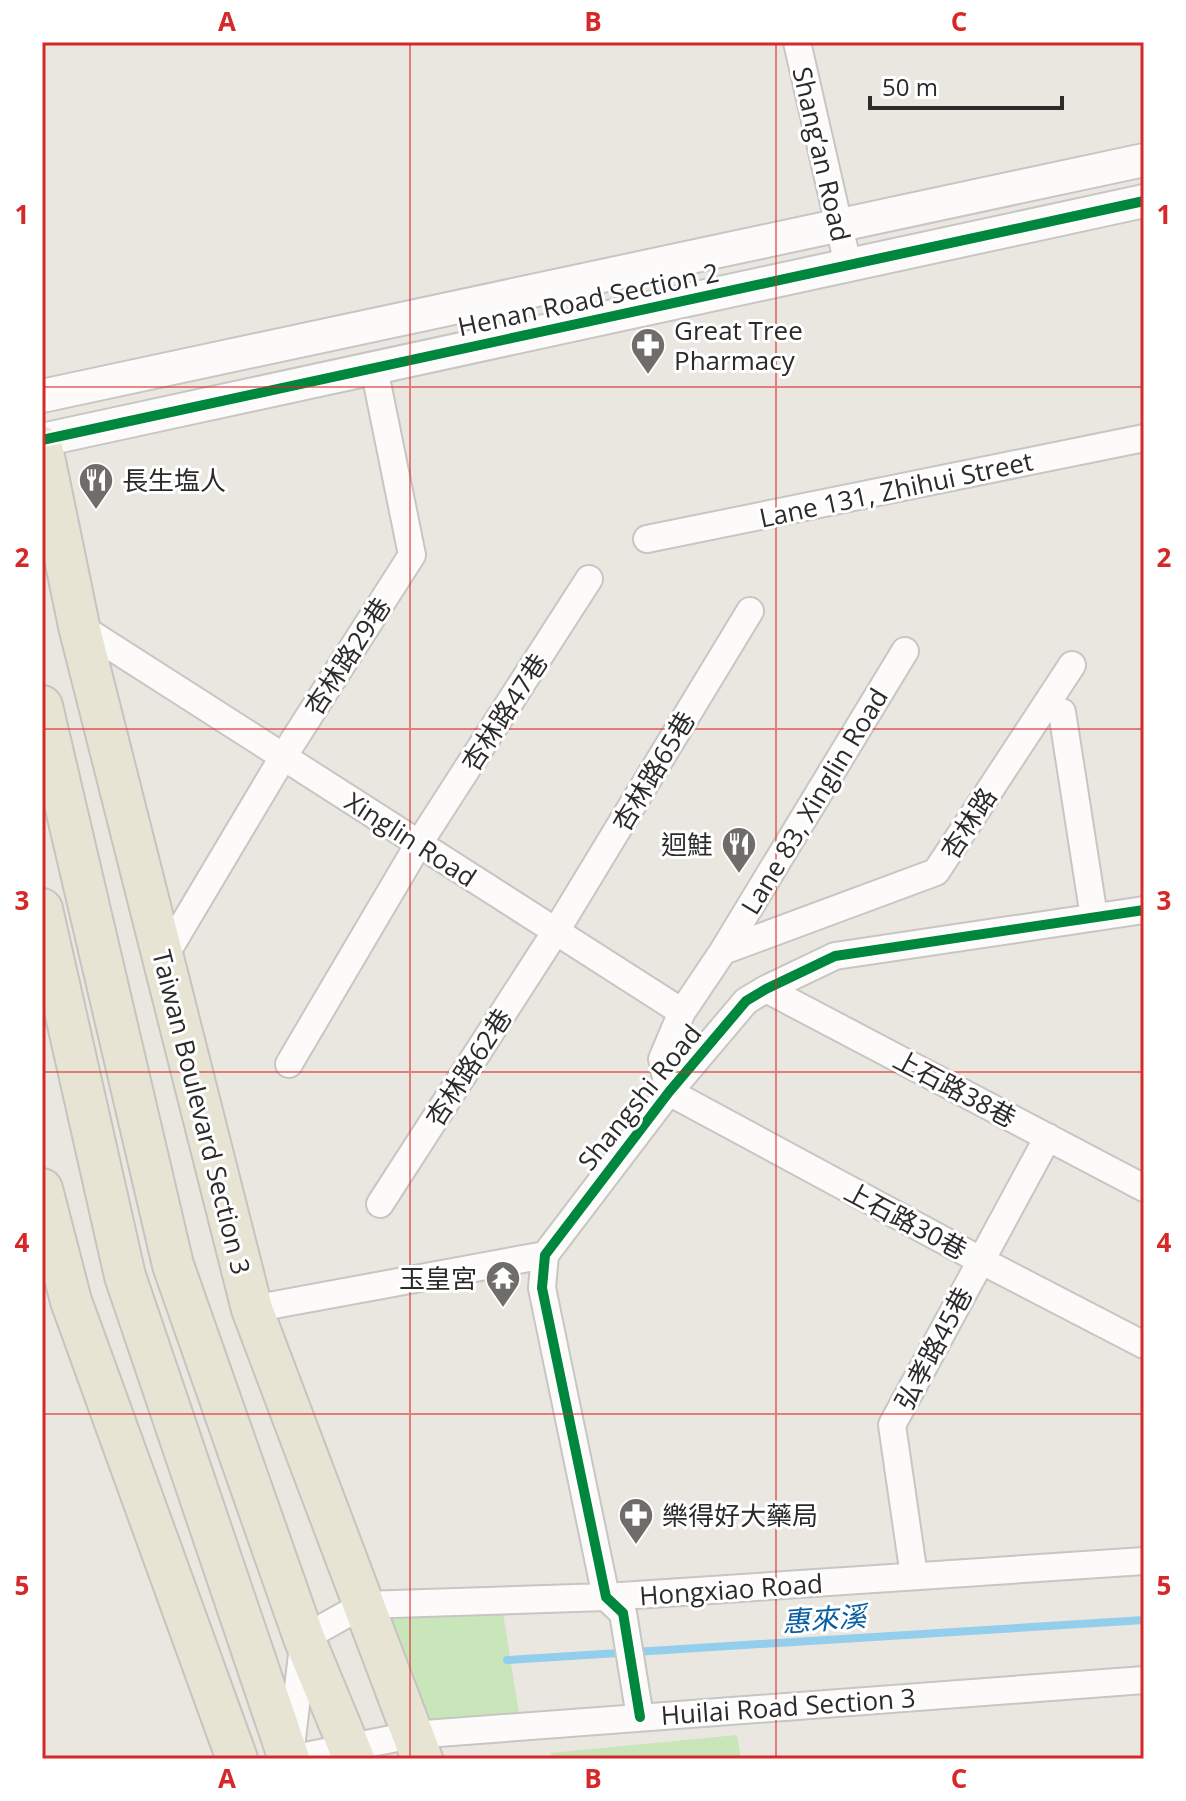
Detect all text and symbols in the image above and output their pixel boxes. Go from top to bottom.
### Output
text: A [218,3,236,39]
text: B [584,3,602,39]
text: C [951,3,967,39]
scale bar [870,60,1062,110]
street label: Shang’an Road [784,63,860,245]
text: 50 m [882,70,938,103]
text: 1 [15,196,29,232]
text: 1 [1157,196,1171,232]
street label: Henan Road Section 2 [454,254,722,344]
place label: Great Tree Pharmacy [674,312,803,378]
pharmacy icon: Great Tree Pharmacy [629,326,667,376]
street label: Lane 131, Zhihui Street [756,442,1036,536]
restaurant icon: 長生塩人 [77,461,115,511]
place label: 長生塩人 [122,462,226,498]
text: 2 [15,539,30,575]
text: 2 [1157,539,1172,575]
street label: 杏林路29巷 [295,590,399,722]
street label: 杏林路47巷 [452,646,556,778]
street label: Lane 83, Xinglin Road [732,681,896,921]
street label: 杏林路65巷 [603,704,703,838]
street label: 杏林路 [932,780,1004,866]
street label: Xinglin Road [338,783,484,895]
restaurant icon: 迴鮭 [720,825,758,875]
place label: 迴鮭 [661,826,713,862]
text: 3 [15,882,29,918]
text: 3 [1157,882,1171,918]
street label: Taiwan Boulevard Section 3 [144,946,260,1278]
street label: 杏林路62巷 [416,1001,520,1133]
street label: Shangshi Road [569,1016,709,1178]
street label: 上石路38巷 [888,1041,1022,1135]
street label: 上石路30巷 [839,1173,973,1267]
text: 4 [15,1224,30,1260]
text: 4 [1157,1224,1172,1260]
temple icon: 玉皇宮 [484,1259,522,1309]
place label: 玉皇宮 [399,1260,477,1296]
street label: 弘孝路45巷 [886,1281,980,1415]
pharmacy icon: 樂得好大藥局 [617,1496,655,1546]
place label: 樂得好大藥局 [662,1497,818,1533]
street label: Hongxiao Road [638,1565,824,1613]
text: 5 [15,1567,29,1603]
text: 5 [1157,1567,1171,1603]
water label: 惠來溪 [781,1596,871,1640]
street label: Huilai Road Section 3 [659,1679,917,1733]
text: A [218,1760,236,1796]
text: B [584,1760,602,1796]
text: C [951,1760,967,1796]

